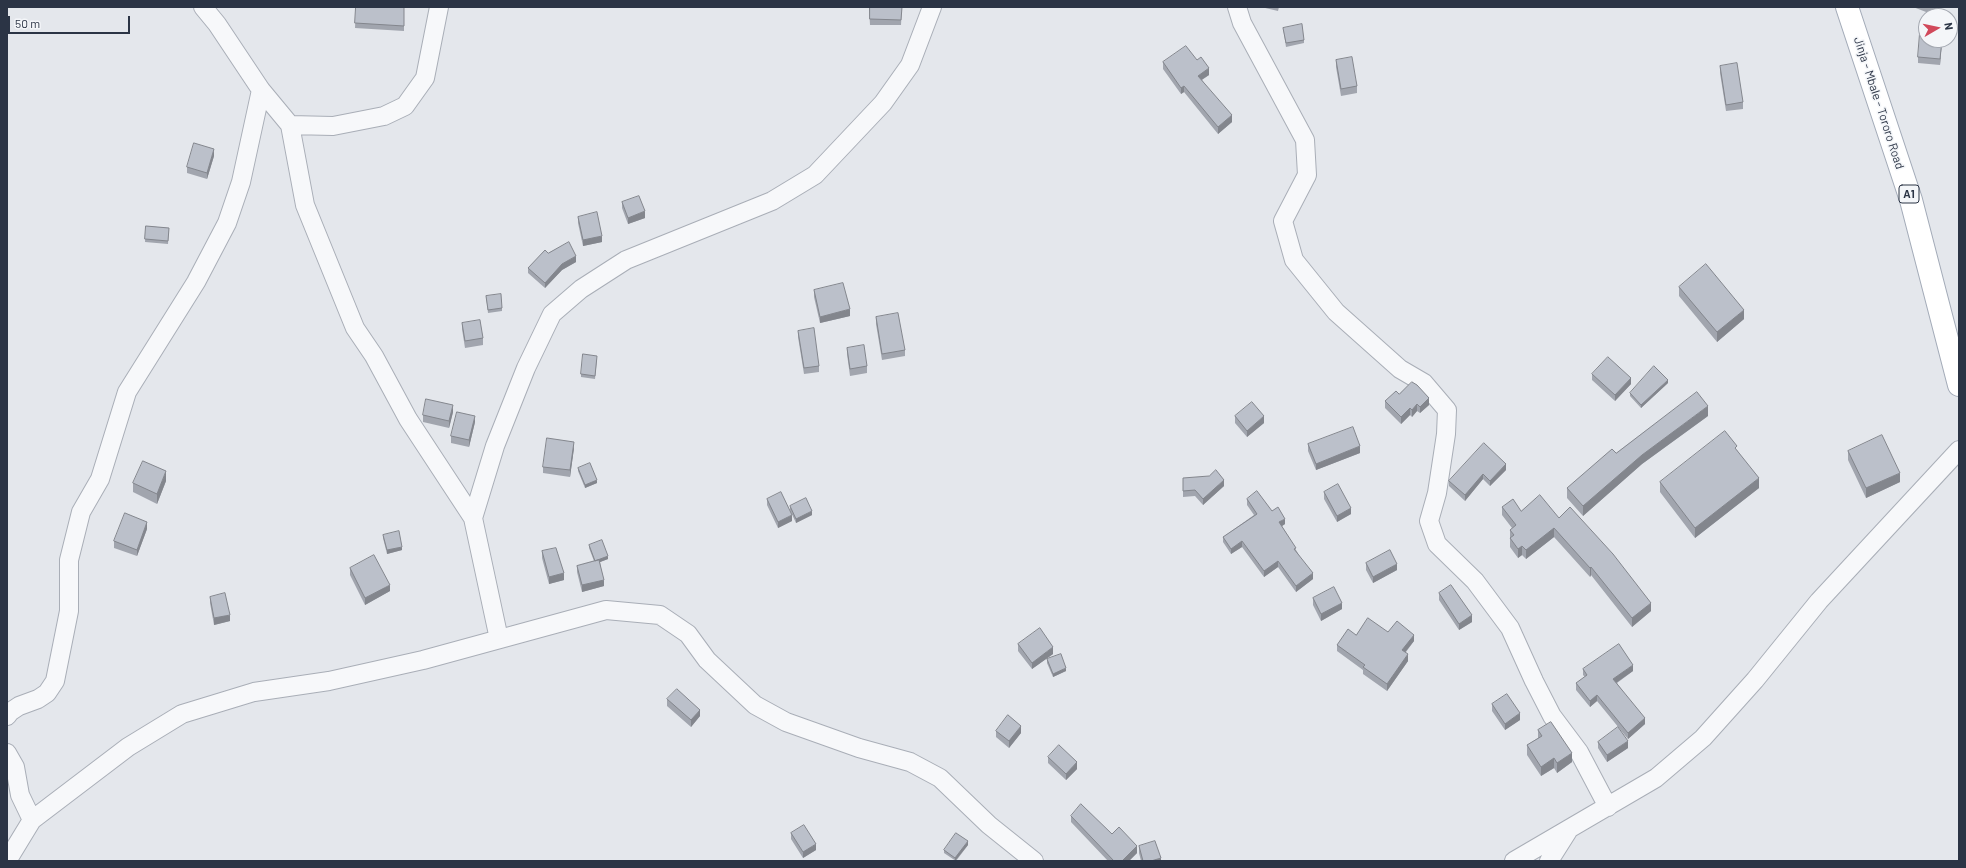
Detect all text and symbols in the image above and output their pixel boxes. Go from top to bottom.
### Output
scale bar [10,8,132,34]
north arrow [1918,8,1958,48]
text: 50 m [15,16,40,30]
text: N [1942,22,1956,31]
street label: Jinja - Mbale - Tororo Road [1851,35,1907,171]
road number: A1 [1899,185,1919,203]

